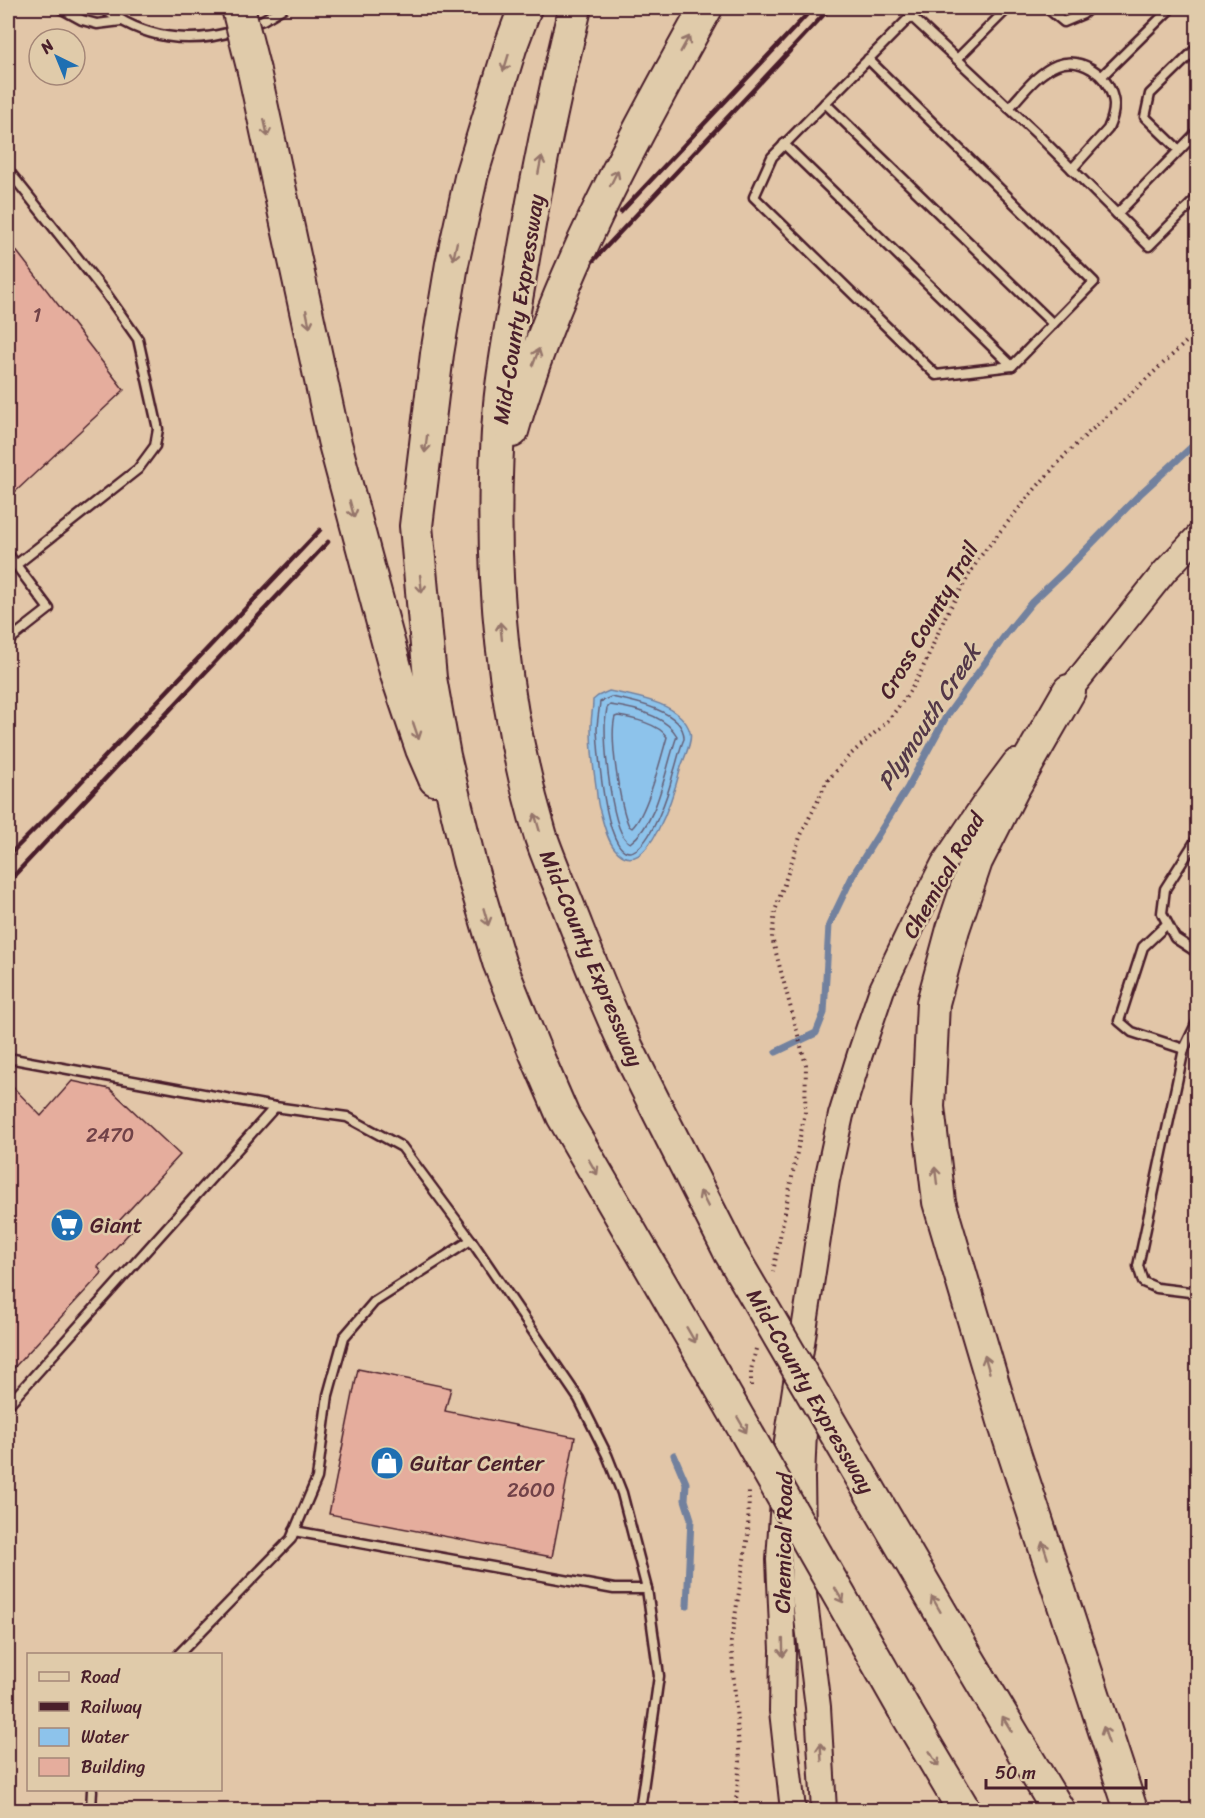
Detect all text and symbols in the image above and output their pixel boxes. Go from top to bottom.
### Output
north arrow [27,27,87,87]
text: N [32,31,62,61]
one-way arrow [680,36,691,54]
one-way arrow [500,53,511,72]
one-way arrow [261,118,272,138]
one-way arrow [535,156,546,176]
one-way arrow [609,170,620,188]
street label: Mid-County Expressway [481,191,556,427]
one-way arrow [449,240,460,260]
house number: 1 [33,298,41,333]
one-way arrow [302,309,314,328]
one-way arrow [532,348,543,367]
one-way arrow [420,433,431,453]
one-way arrow [347,499,359,518]
street label: Cross County Trail [867,533,990,706]
one-way arrow [416,574,427,594]
one-way arrow [495,622,506,641]
water label: Plymouth Creek [866,632,994,799]
one-way arrow [411,721,422,740]
street label: Chemical Road [891,803,996,946]
one-way arrow [531,813,543,832]
street label: Mid-County Expressway [528,844,655,1073]
one-way arrow [481,907,492,926]
house number: 2470 [86,1118,134,1153]
one-way arrow [587,1158,599,1175]
one-way arrow [930,1166,941,1186]
one-way arrow [697,1191,709,1209]
place label: Giant [90,1206,143,1245]
supermarket icon: Giant [49,1207,85,1243]
street label: Mid-County Expressway [736,1281,886,1502]
one-way arrow [685,1326,697,1343]
one-way arrow [981,1355,992,1374]
one-way arrow [737,1416,749,1433]
place label: Guitar Center [410,1444,546,1483]
shop icon: Guitar Center [369,1445,405,1481]
street label: Chemical Road [763,1471,804,1614]
house number: 2600 [507,1473,555,1508]
one-way arrow [1039,1541,1050,1560]
one-way arrow [833,1586,845,1603]
one-way arrow [929,1596,941,1613]
one-way arrow [777,1637,788,1657]
legend [27,1653,222,1791]
text: Road [81,1661,121,1693]
text: Railway [81,1691,143,1723]
one-way arrow [1001,1716,1013,1733]
text: Water [81,1721,130,1753]
one-way arrow [1100,1726,1111,1745]
one-way arrow [815,1743,826,1763]
text: Building [81,1751,145,1783]
one-way arrow [928,1751,940,1768]
scale bar [986,1752,1146,1790]
text: 50 m [995,1757,1036,1789]

